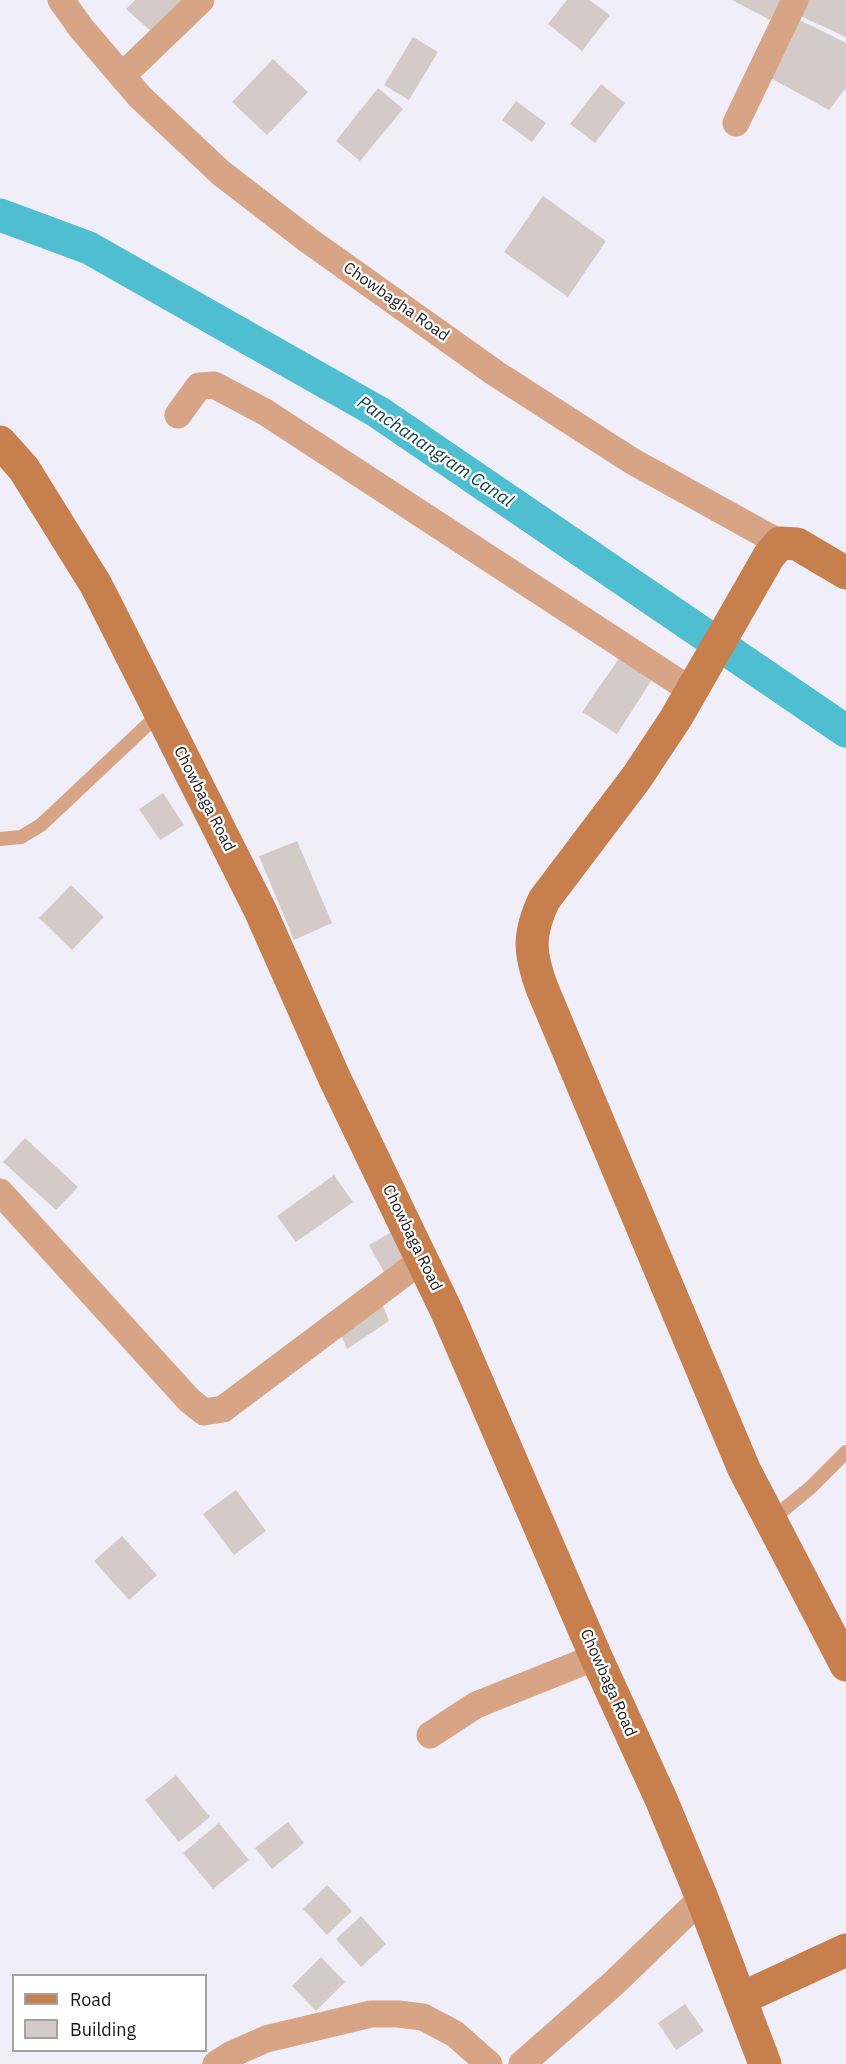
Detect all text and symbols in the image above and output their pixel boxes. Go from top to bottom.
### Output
street label: Chowbagha Road [339,258,453,346]
water label: Panchanangram Canal [353,392,517,512]
street label: Chowbaga Road [169,743,239,855]
street label: Chowbaga Road [378,1182,446,1294]
street label: Chowbaga Road [576,1626,640,1740]
legend [12,1974,207,2052]
text: Road [70,1988,111,2011]
text: Building [70,2018,136,2041]

